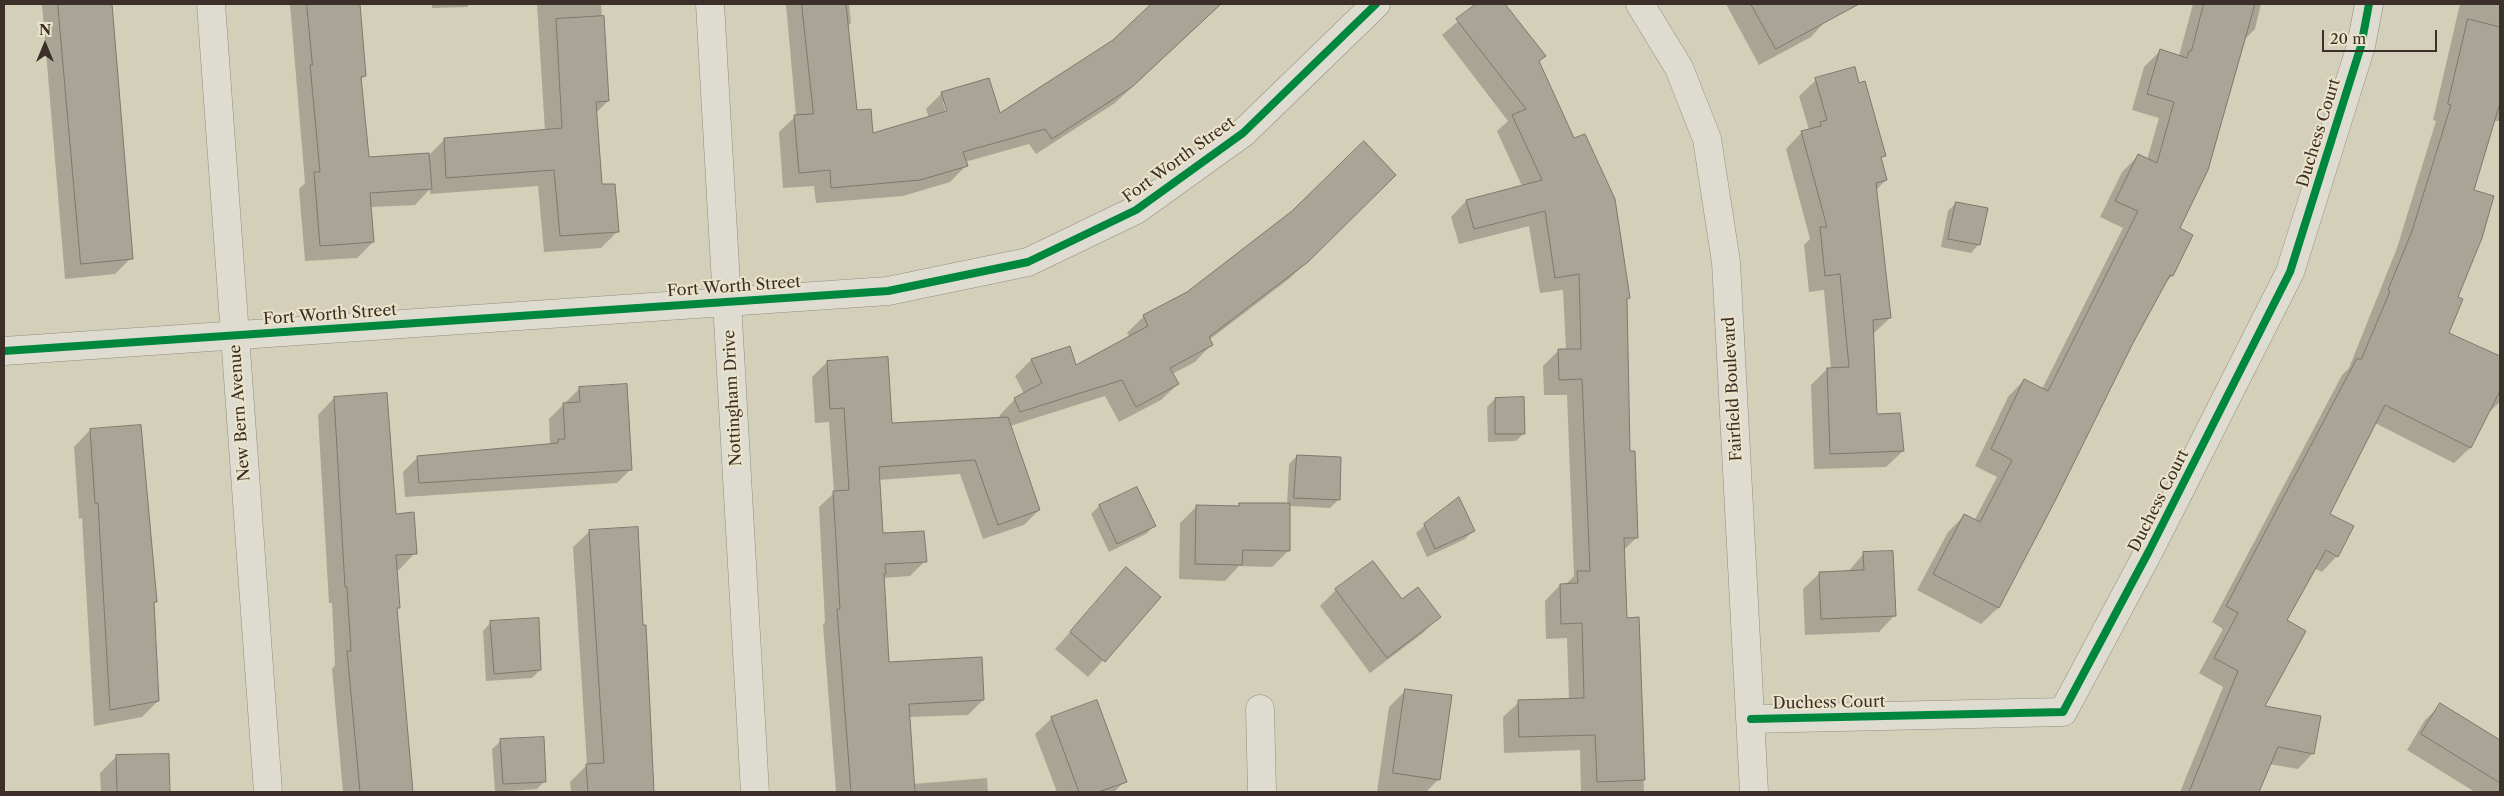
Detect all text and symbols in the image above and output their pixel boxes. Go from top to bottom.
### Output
north arrow [20,20,70,70]
scale bar [2324,20,2439,52]
text: N [39,21,51,39]
text: 20 m [2330,29,2366,48]
street label: Duchess Court [2293,76,2345,190]
street label: Fort Worth Street [1119,113,1239,207]
street label: Fort Worth Street [666,273,802,301]
street label: Fort Worth Street [262,301,398,329]
street label: Fairfield Boulevard [1720,316,1746,462]
street label: Nottingham Drive [720,329,746,467]
street label: New Bern Avenue [226,344,254,482]
street label: Duchess Court [2125,446,2193,556]
street label: Duchess Court [1772,692,1886,714]

